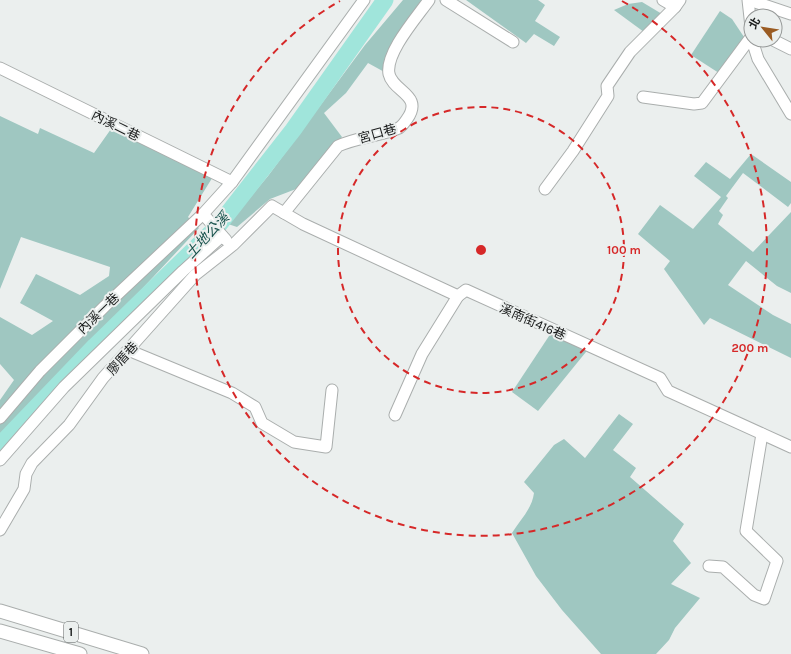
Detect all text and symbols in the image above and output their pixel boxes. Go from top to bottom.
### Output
north arrow [743,8,783,48]
text: 北 [746,15,763,31]
street label: 內溪二巷 [89,107,142,144]
street label: 宮口巷 [356,121,398,146]
water label: 土地公溪 [182,208,234,262]
centre of rings [474,243,488,257]
text: 100 m [607,243,641,257]
street label: 內溪一巷 [74,290,122,337]
street label: 溪南街416巷 [497,300,568,343]
street label: 廖厝巷 [104,339,141,378]
text: 200 m [732,341,768,355]
road number: 1 [64,622,78,642]

